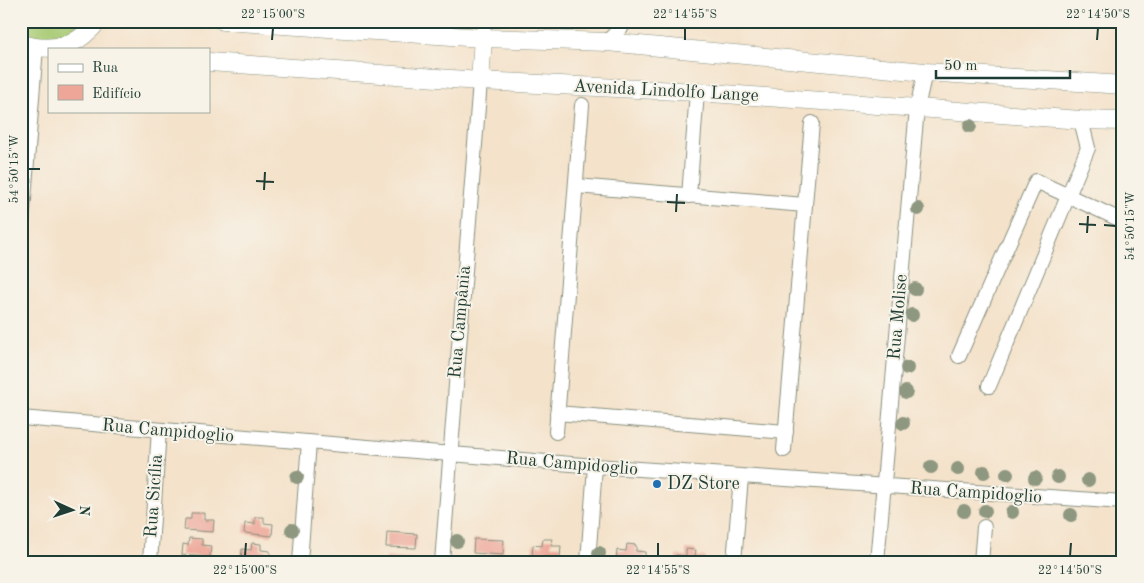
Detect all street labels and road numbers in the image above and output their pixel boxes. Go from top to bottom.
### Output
street label: Avenida Lindolfo Lange [573,77,759,105]
street label: Rua Campânia [446,265,474,379]
street label: Rua Molise [885,273,911,361]
street label: Rua Campidoglio [101,416,235,446]
street label: Rua Campidoglio [505,449,639,479]
street label: Rua Sicília [142,453,166,538]
street label: Rua Campidoglio [909,479,1043,507]

